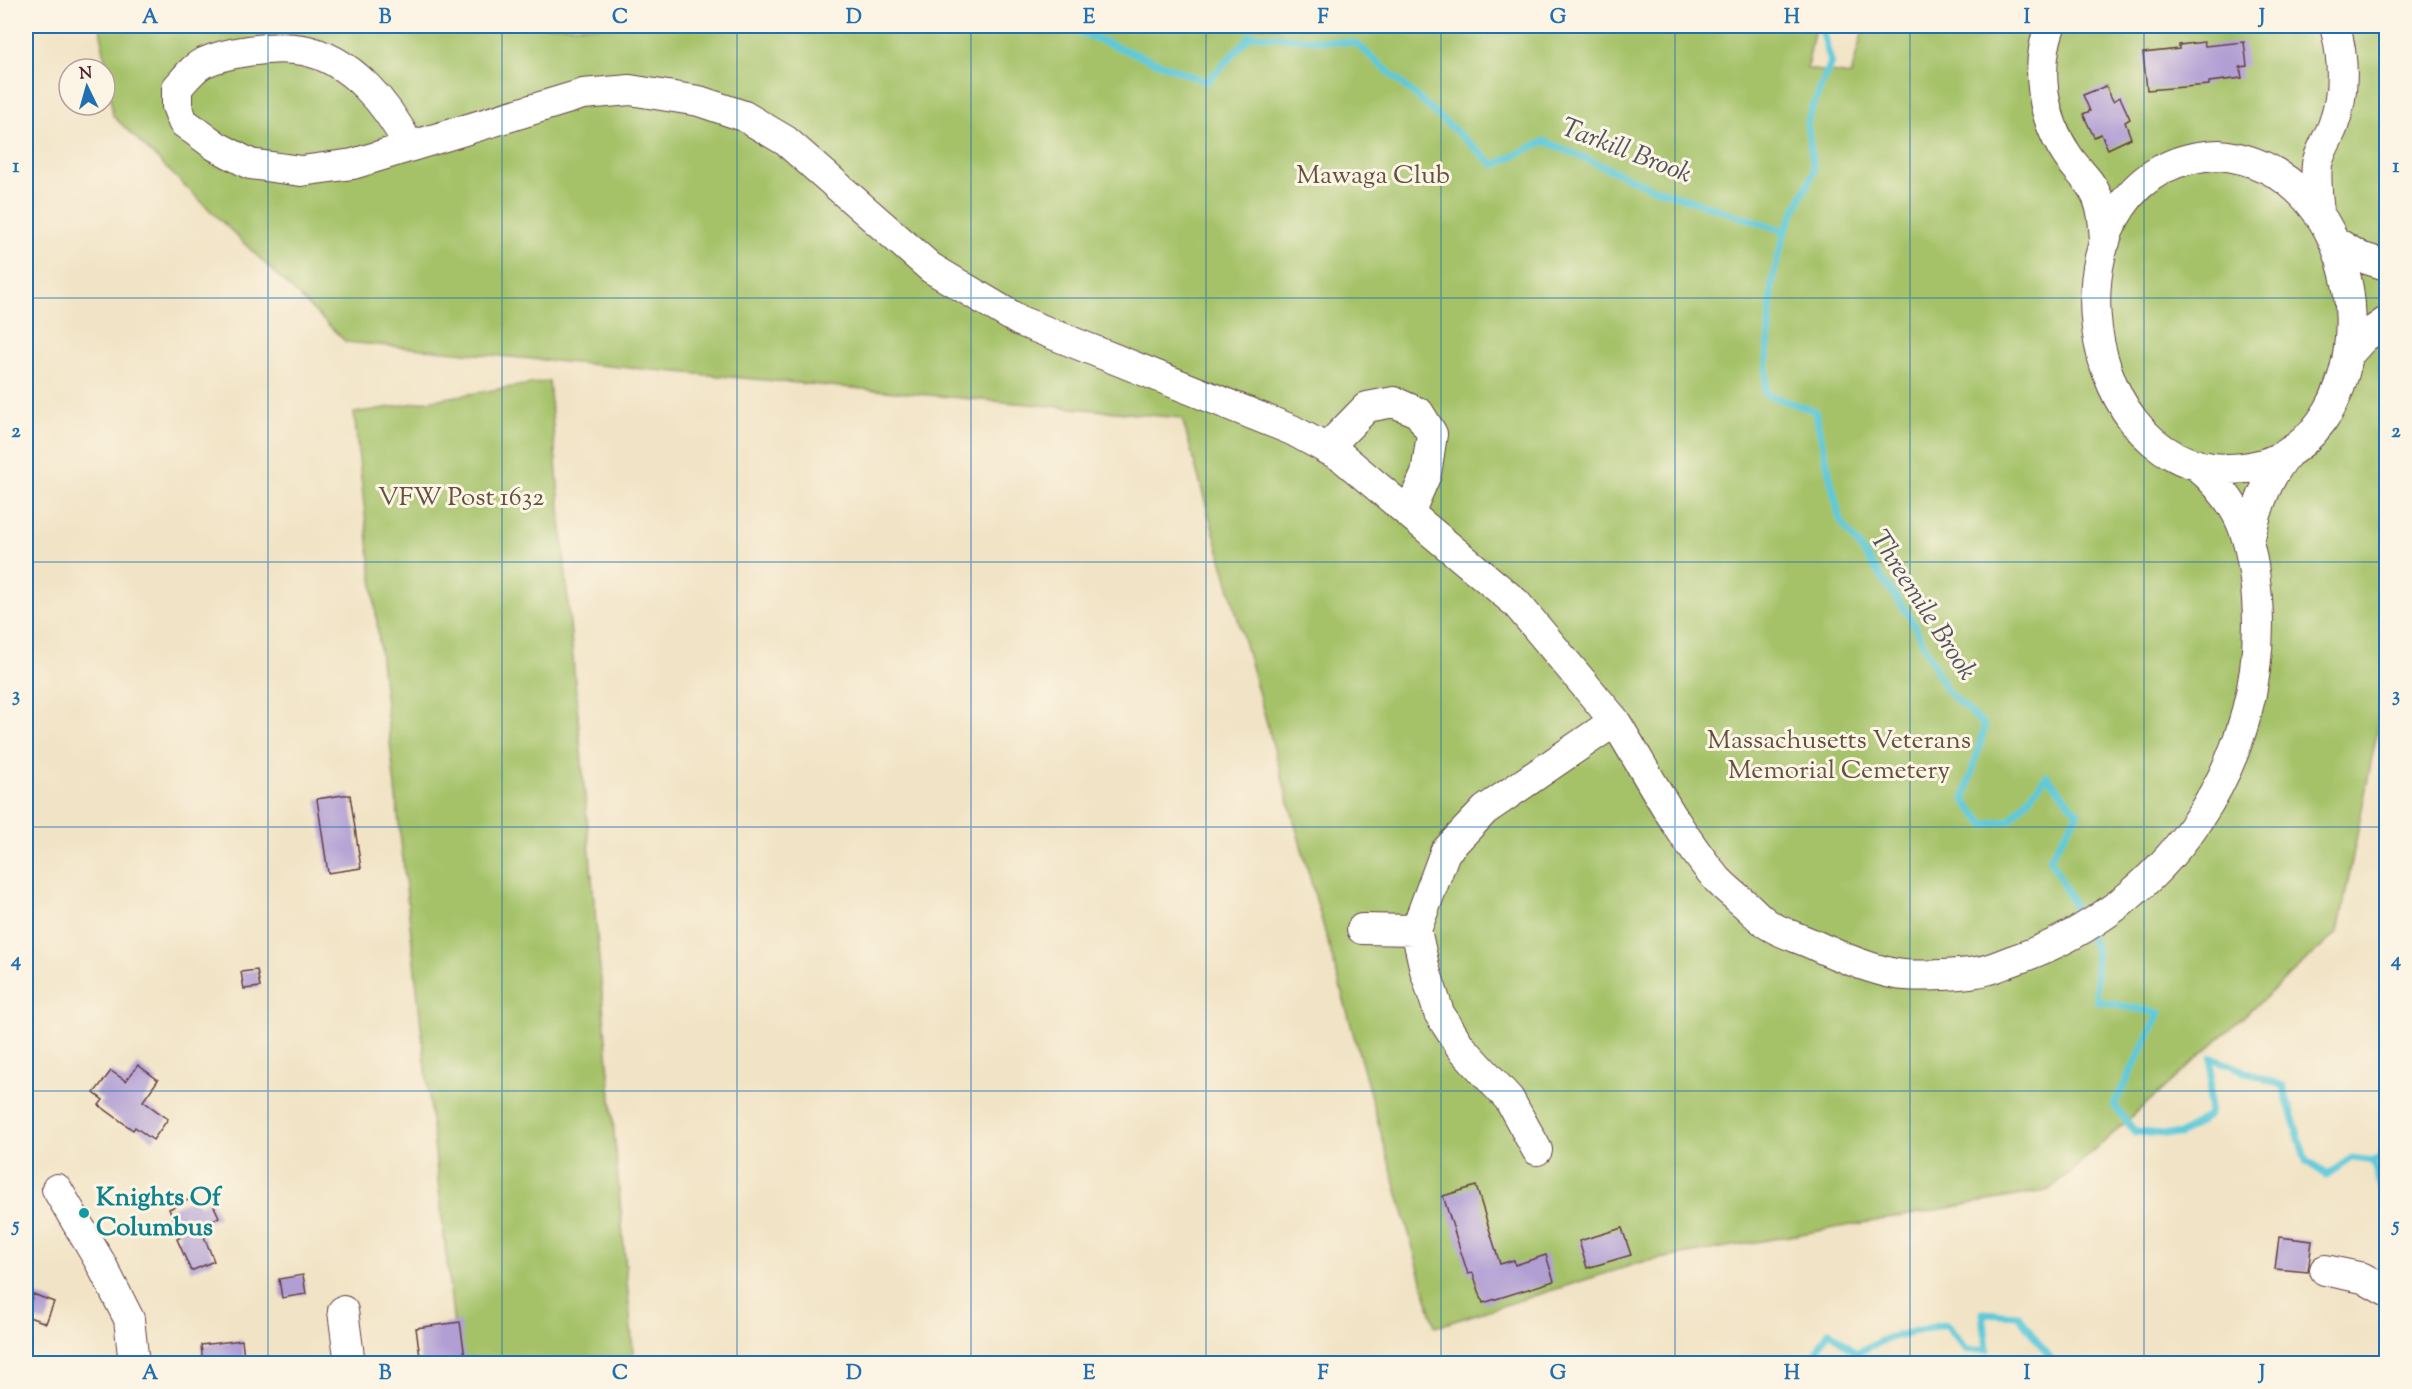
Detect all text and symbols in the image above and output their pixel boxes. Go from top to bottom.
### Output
text: A [142,4,159,33]
text: B [379,4,392,33]
text: C [612,4,628,33]
text: D [846,4,862,33]
text: E [1083,4,1096,33]
text: F [1317,4,1329,33]
text: G [1550,4,1567,33]
text: H [1784,4,1800,33]
text: I [2024,4,2031,33]
text: J [2257,4,2265,33]
north arrow [57,57,117,117]
text: N [79,63,93,87]
water label: Tarkill Brook [1555,109,1697,195]
text: 1 [13,153,20,182]
text: 1 [2393,153,2400,182]
park label: Mawaga Club [1296,158,1450,195]
text: 2 [11,418,21,447]
text: 2 [2391,418,2401,447]
park label: VFW Post 1632 [378,480,544,517]
water label: Threemile Brook [1859,523,1985,689]
text: 3 [12,682,20,711]
text: 3 [2392,682,2400,711]
park label: Massachusetts Veterans Memorial Cemetery [1707,723,1971,790]
text: 4 [10,947,21,976]
text: 4 [2390,947,2401,976]
place label: Knights Of Columbus [96,1180,223,1247]
marker: Knights Of Columbus [77,1206,91,1220]
text: 5 [11,1212,20,1241]
text: 5 [2391,1212,2400,1241]
text: A [142,1360,159,1389]
text: B [379,1360,392,1389]
text: C [612,1360,628,1389]
text: D [846,1360,862,1389]
text: E [1083,1360,1096,1389]
text: F [1317,1360,1329,1389]
text: G [1550,1360,1567,1389]
text: H [1784,1360,1800,1389]
text: I [2024,1360,2031,1389]
text: J [2257,1360,2265,1389]

